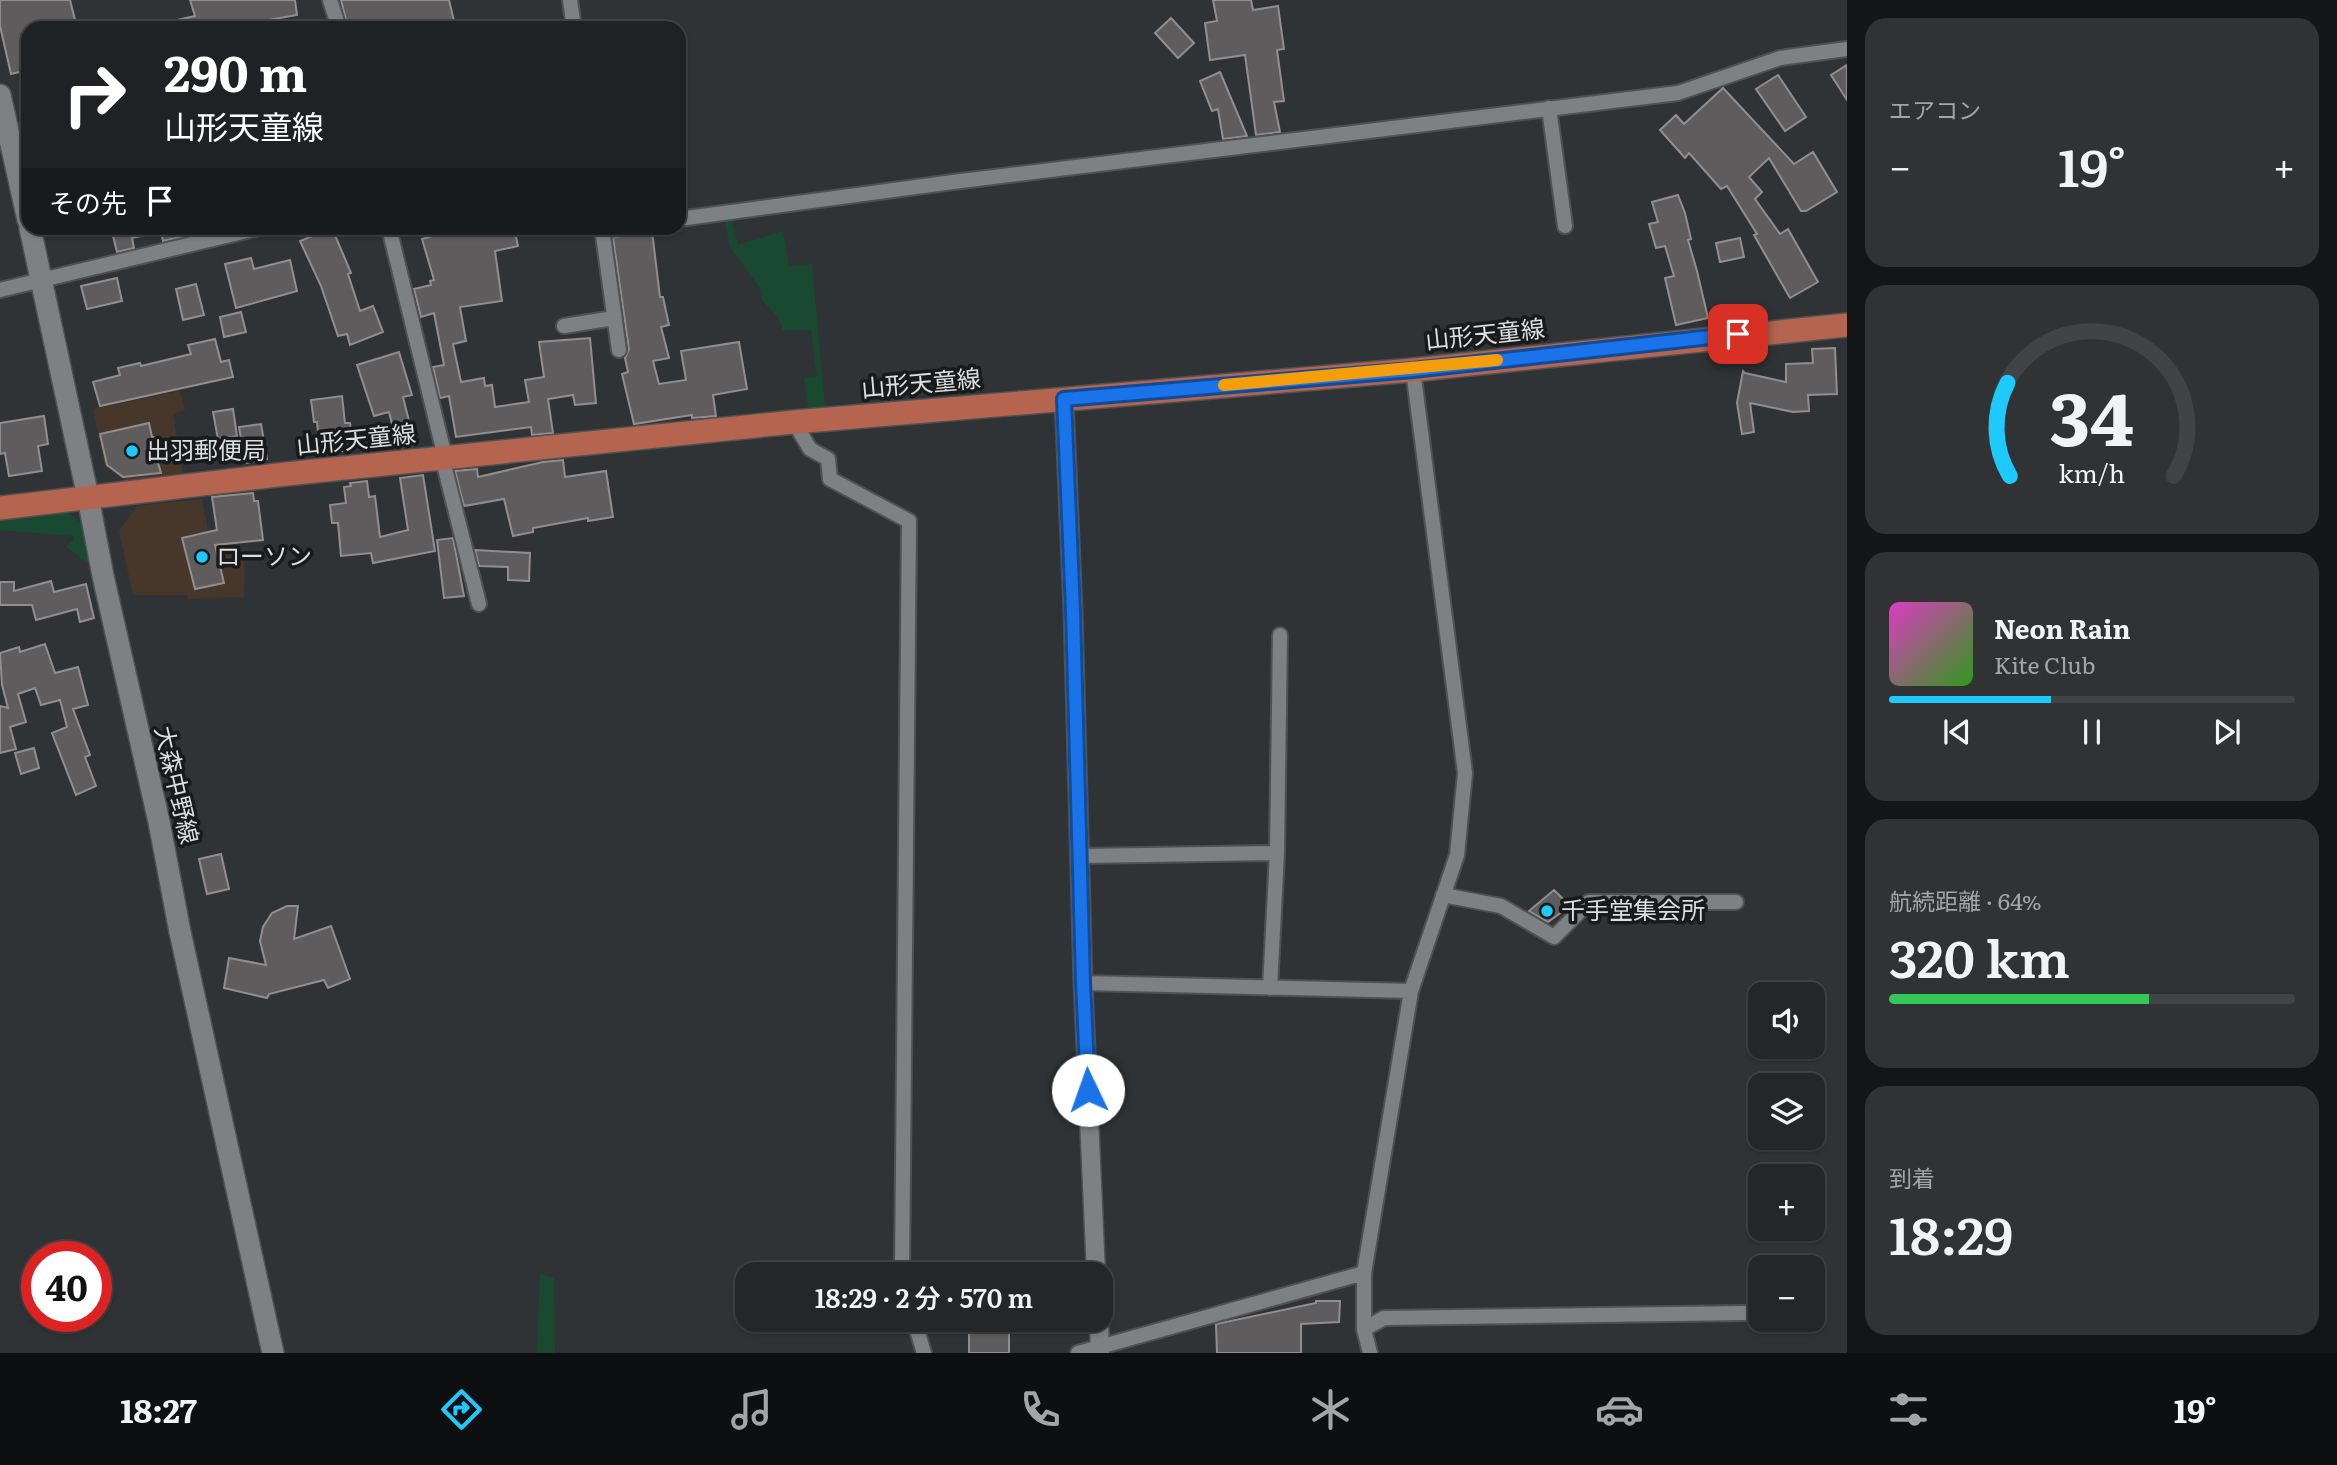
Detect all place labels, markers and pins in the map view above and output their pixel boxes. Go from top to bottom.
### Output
pin [1708,304,1768,364]
place label: 出羽郵便局 [146,431,266,466]
marker: 出羽郵便局 [124,443,140,459]
place label: ローソン [216,537,312,572]
marker: ローソン [194,549,210,565]
place label: 千手堂集会所 [1561,891,1705,926]
marker: 千手堂集会所 [1539,903,1555,919]

